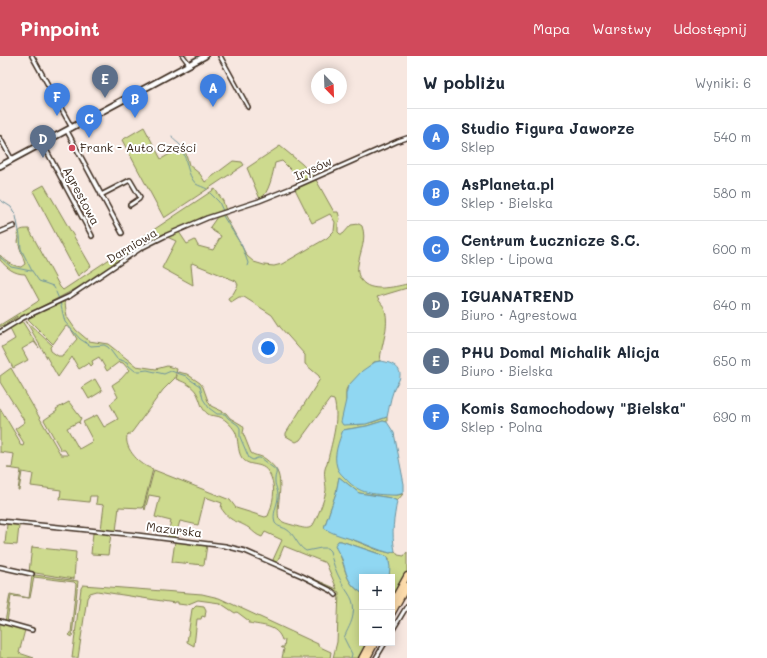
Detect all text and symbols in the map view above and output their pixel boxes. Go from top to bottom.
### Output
text: Pinpoint [20,16,100,41]
text: Mapa [533,19,570,38]
text: Warstwy [592,19,651,38]
text: Udostępnij [673,19,747,38]
pin: E [92,65,118,98]
north arrow [311,68,347,104]
text: W pobliżu [423,71,505,93]
pin: A [200,74,226,107]
text: Wyniki: 6 [695,74,751,91]
pin: F [44,83,70,116]
pin: B [122,85,148,118]
pin: C [76,105,102,138]
text: Studio Figura Jaworze [461,118,634,138]
pin: D [30,125,56,158]
text: A [431,128,441,145]
text: 540 m [713,128,751,145]
text: Sklep [461,138,495,155]
place label: Frank - Auto Części [80,139,197,155]
marker: Frank - Auto Części [67,143,77,153]
street label: Irysów [291,153,334,183]
street label: Agrestowa [60,164,104,227]
text: AsPlaneta.pl [461,174,554,194]
text: B [432,184,440,201]
text: 580 m [713,184,751,201]
text: Sklep · Bielska [461,194,553,211]
street label: Darniowa [103,224,160,266]
text: Centrum Łucznicze S.C. [461,230,640,250]
text: C [431,240,441,257]
text: 600 m [713,240,751,257]
text: Sklep · Lipowa [461,250,553,267]
text: IGUANATREND [461,286,574,306]
text: D [431,296,441,313]
text: 640 m [713,296,751,313]
text: Biuro · Agrestowa [461,306,577,323]
your location [258,338,278,358]
text: PHU Domal Michalik Alicja [461,342,660,362]
text: E [432,352,440,369]
text: 650 m [713,352,751,369]
text: Biuro · Bielska [461,362,553,379]
text: Komis Samochodowy "Bielska" [461,398,686,418]
text: F [432,408,440,425]
text: 690 m [713,408,751,425]
text: Sklep · Polna [461,418,543,435]
street label: Mazurska [145,518,203,540]
map controls [359,574,395,646]
button: + [359,574,395,610]
button: − [359,610,395,646]

